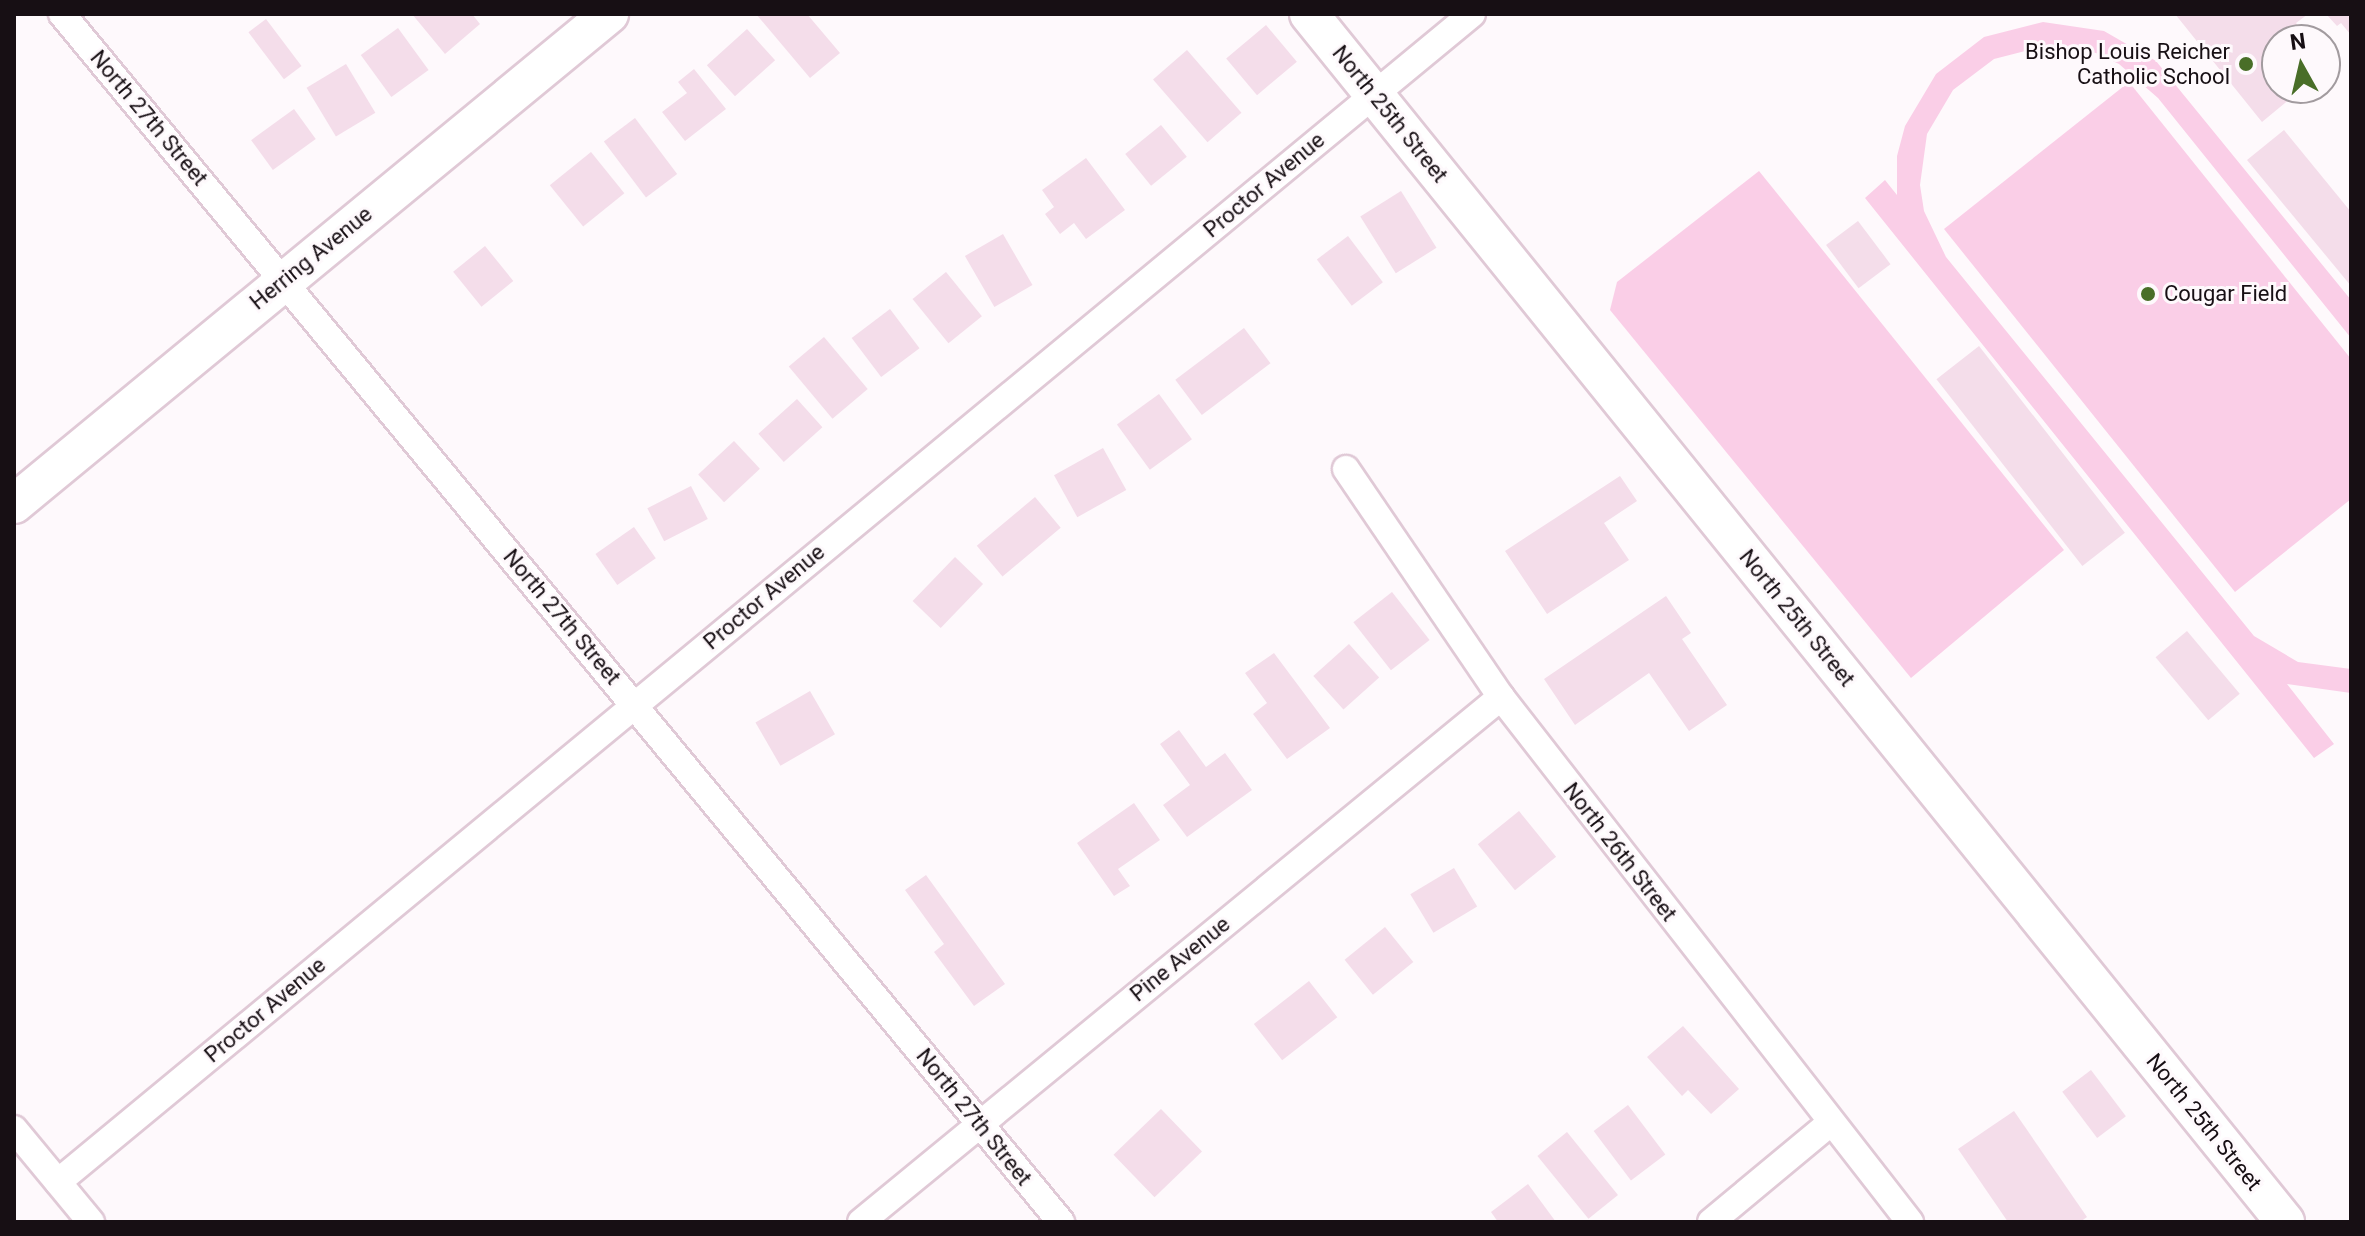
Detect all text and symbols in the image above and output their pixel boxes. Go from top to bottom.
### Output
north arrow [2261,24,2341,104]
text: N [2288,28,2307,55]
place label: Bishop Louis Reicher Catholic School [2025,38,2230,90]
street label: North 25th Street [1327,40,1453,188]
street label: North 27th Street [85,45,213,191]
marker: Bishop Louis Reicher Catholic School [2237,55,2255,73]
street label: Proctor Avenue [1198,127,1330,243]
street label: Herring Avenue [245,201,377,315]
place label: Cougar Field [2164,281,2287,307]
marker: Cougar Field [2139,285,2157,303]
street label: Proctor Avenue [698,539,830,655]
street label: North 27th Street [498,544,626,690]
street label: North 25th Street [1734,544,1860,692]
street label: North 26th Street [1558,777,1682,927]
street label: Pine Avenue [1125,911,1235,1007]
street label: Proctor Avenue [199,952,331,1068]
street label: North 27th Street [911,1043,1037,1191]
street label: North 25th Street [2141,1048,2267,1196]

